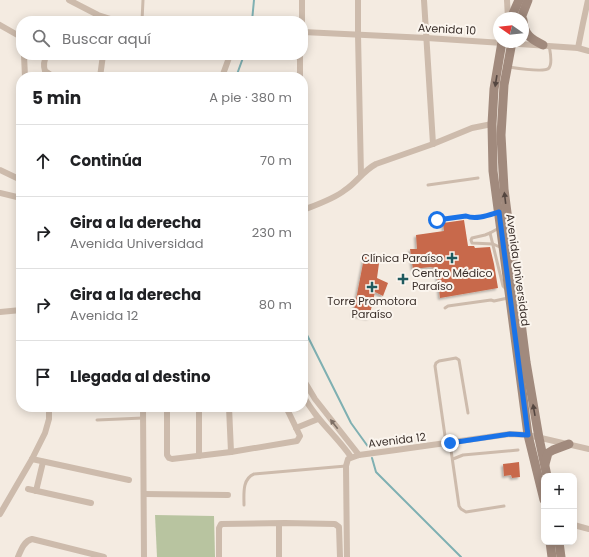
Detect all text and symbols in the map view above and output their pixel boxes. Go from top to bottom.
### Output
north arrow [493,12,529,48]
search box [16,16,308,60]
street label: Avenida 10 [417,19,477,39]
icon: search [30,27,52,49]
text: Buscar aquí [62,28,151,49]
one-way arrow [493,74,499,87]
text: 5 min [32,86,81,110]
text: A pie · 380 m [209,88,292,107]
icon: ahead [32,150,54,172]
text: Continúa [70,150,142,171]
text: 70 m [260,151,292,170]
one-way arrow [502,192,508,204]
route start [428,211,446,229]
text: Gira a la derecha [70,212,201,233]
street label: Avenida Universidad [502,213,534,327]
icon: right [32,222,54,244]
text: 230 m [252,223,292,242]
text: Avenida Universidad [70,234,204,253]
place label: Clínica Paraíso [361,250,443,266]
marker: Clínica Paraíso [446,252,458,264]
place label: Centro Médico Paraíso [412,265,493,294]
marker: Centro Médico Paraíso [397,273,409,285]
marker: Torre Promotora Paraíso [366,281,378,293]
text: Gira a la derecha [70,284,201,305]
place label: Torre Promotora Paraíso [327,293,417,322]
icon: right [32,294,54,316]
text: 80 m [259,295,292,314]
text: Avenida 12 [70,306,138,325]
icon: arrive [32,366,54,388]
text: Llegada al destino [70,366,211,387]
one-way arrow [531,404,537,416]
one-way arrow [330,418,339,429]
street label: Avenida 12 [367,429,427,451]
route end [441,434,459,452]
map controls [541,473,577,545]
button: + [541,473,577,509]
button: − [541,509,577,545]

